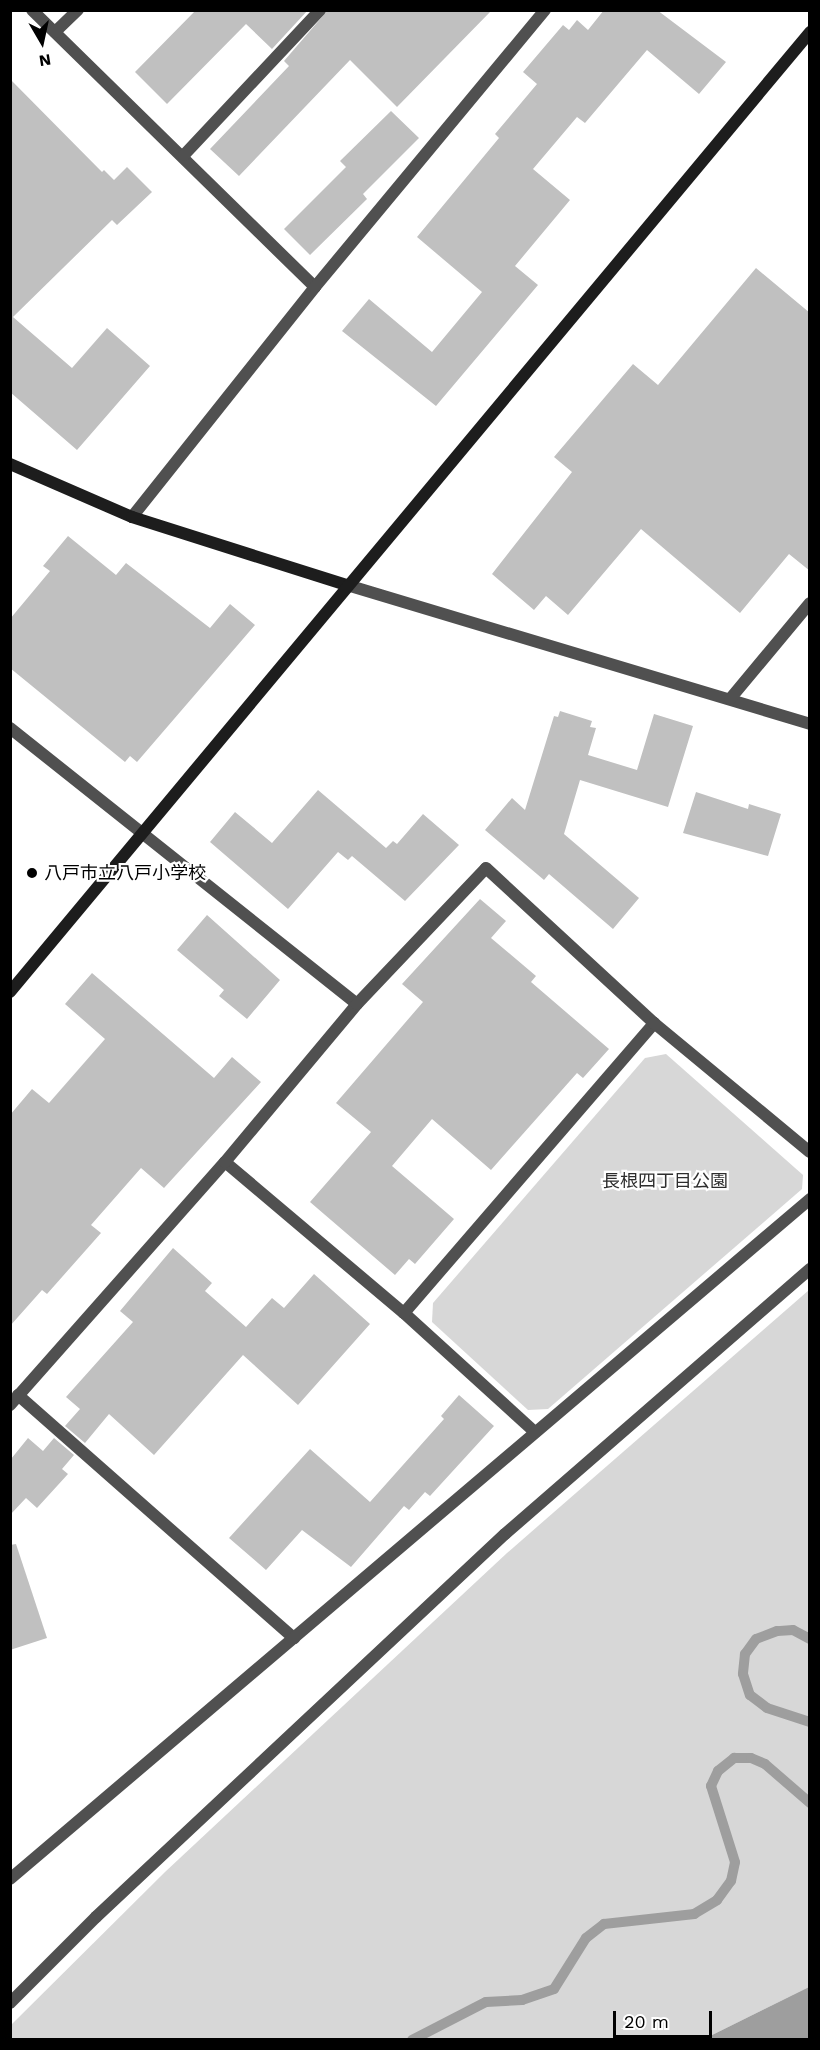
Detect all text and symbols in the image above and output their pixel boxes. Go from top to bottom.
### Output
north arrow [12,12,72,72]
text: N [38,50,52,71]
place label: 八戸市立八戸小学校 [44,862,206,884]
marker: 八戸市立八戸小学校 [25,866,39,880]
park label: 長根四丁目公園 [602,1170,728,1192]
scale bar [616,1999,715,2037]
text: 20 m [624,2011,669,2032]

